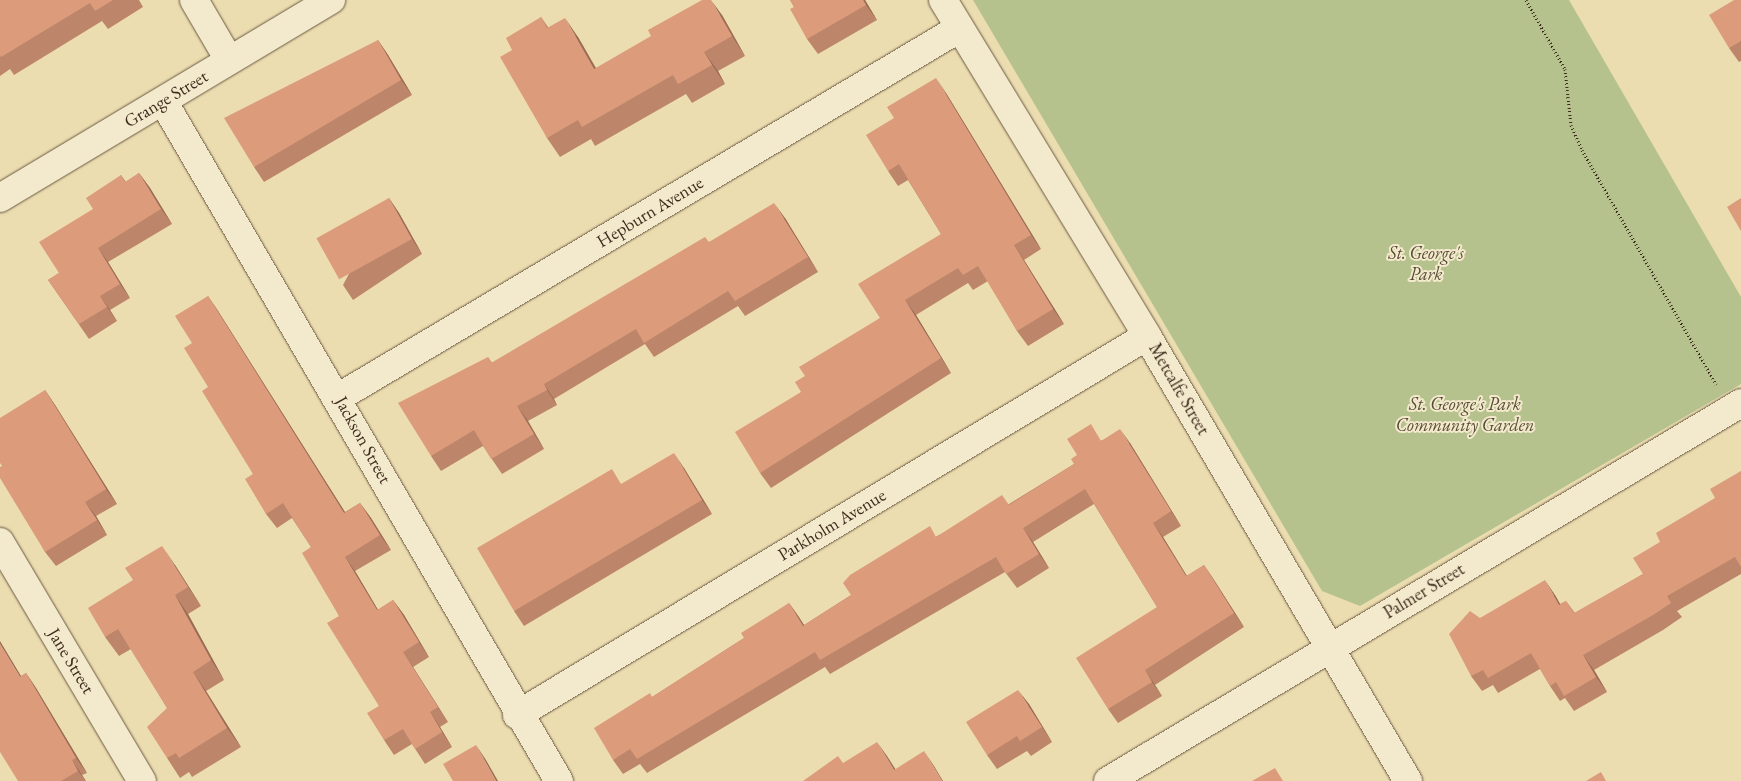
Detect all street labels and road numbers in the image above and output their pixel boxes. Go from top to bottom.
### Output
street label: Grange Street [120,66,212,132]
street label: Hepburn Avenue [593,172,707,252]
street label: Metcalfe Street [1144,339,1214,439]
street label: Jackson Street [330,393,396,487]
street label: Parkholm Avenue [774,484,890,566]
street label: Palmer Street [1380,558,1468,624]
street label: Jane Street [43,624,99,698]

